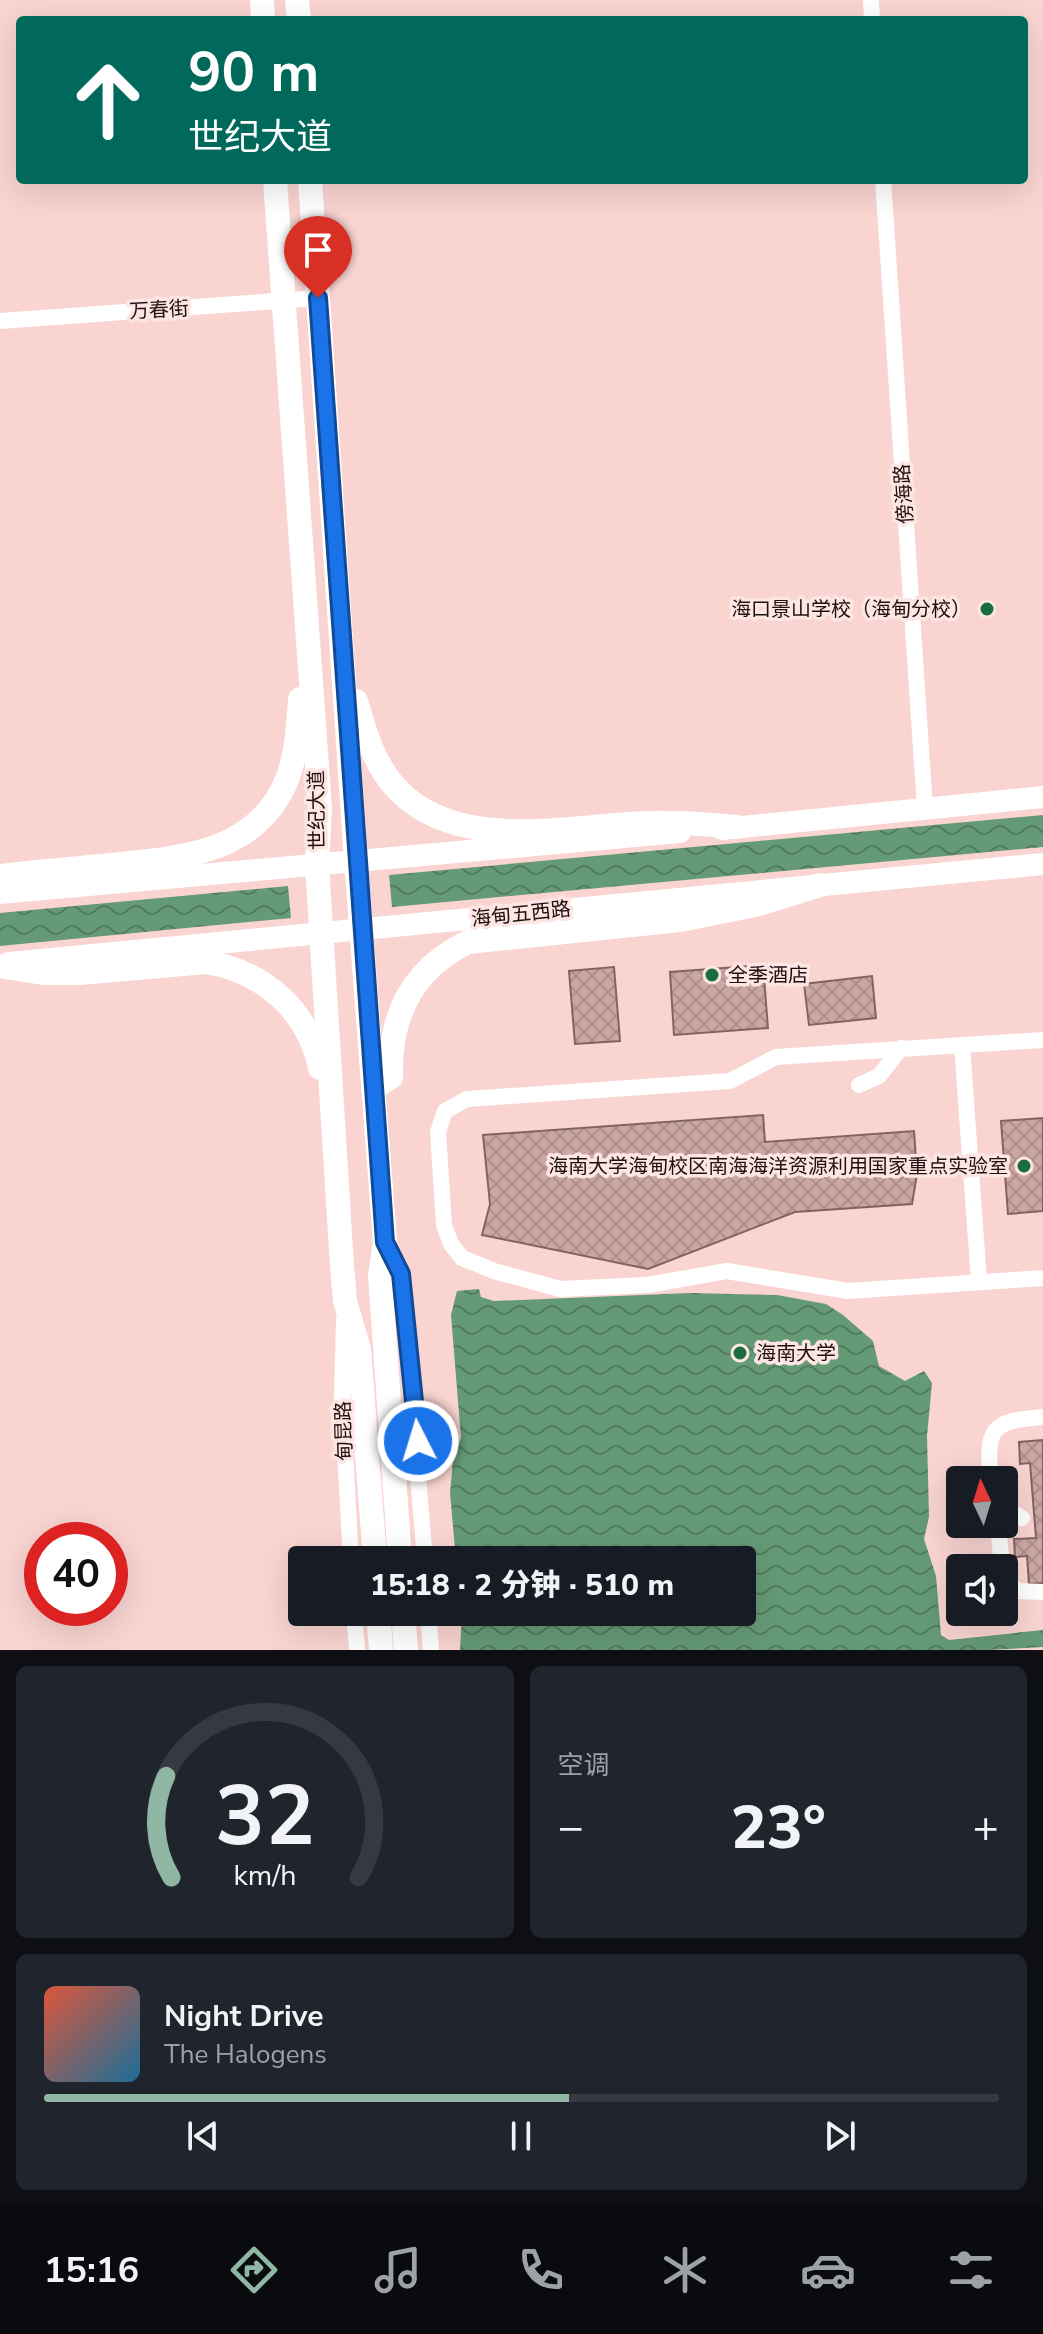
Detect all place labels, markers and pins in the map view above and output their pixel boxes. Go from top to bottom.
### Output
pin [284,216,352,298]
place label: 海口景山学校（海甸分校） [731,596,971,623]
marker: 海口景山学校（海甸分校） [978,600,996,618]
place label: 全季酒店 [728,962,808,989]
marker: 全季酒店 [703,966,721,984]
place label: 海南大学海甸校区南海海洋资源利用国家重点实验室 [548,1153,1008,1180]
marker: 海南大学海甸校区南海海洋资源利用国家重点实验室 [1015,1157,1033,1175]
place label: 海南大学 [756,1340,836,1367]
marker: 海南大学 [731,1344,749,1362]

